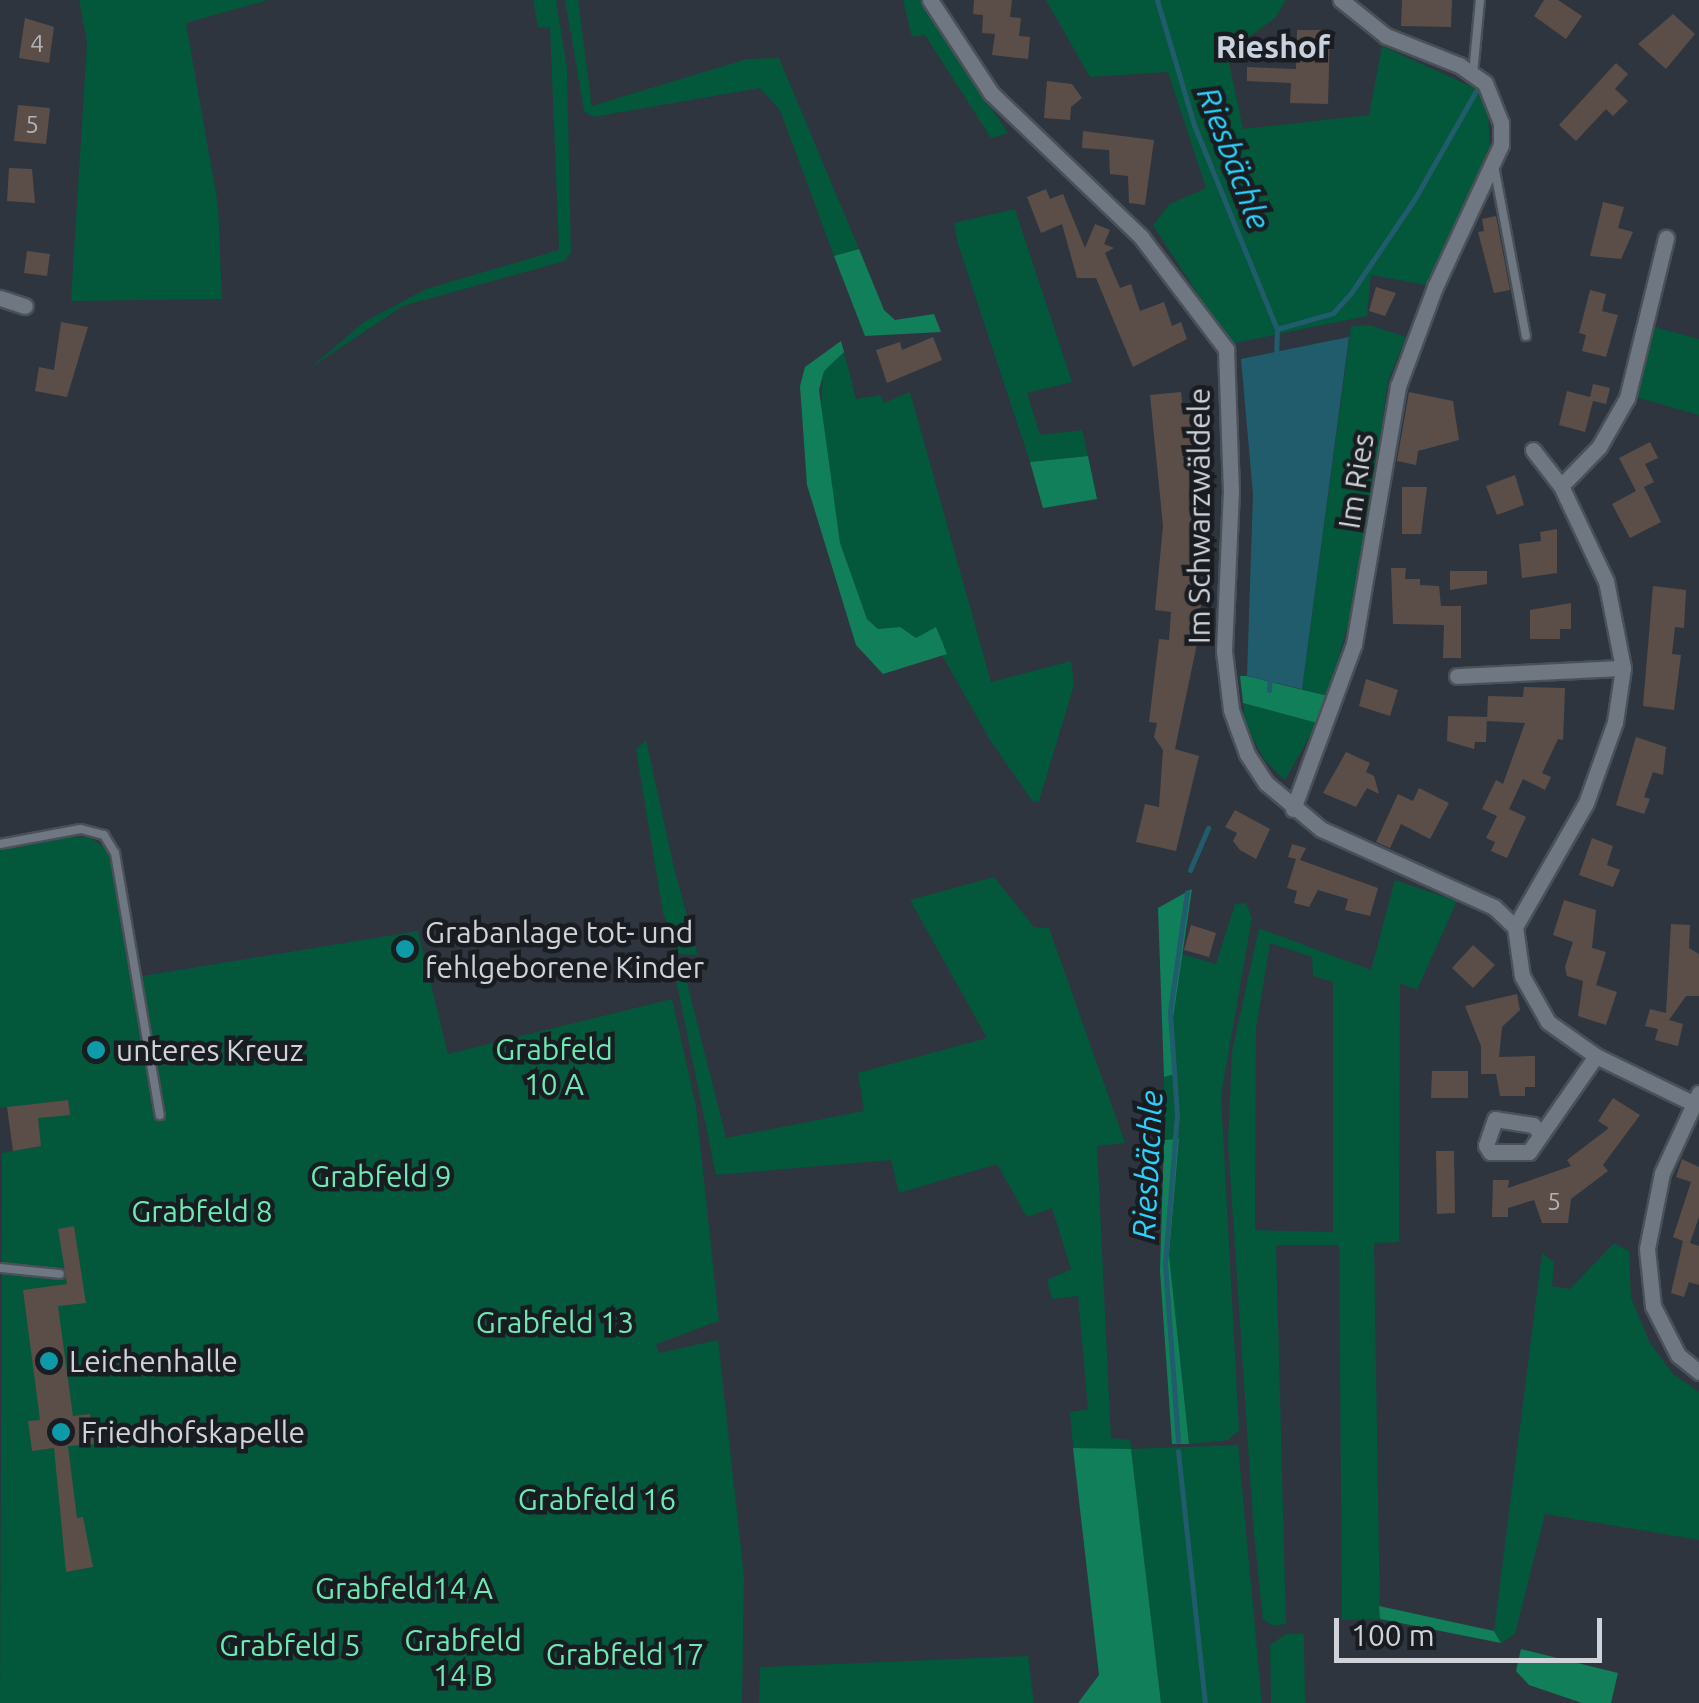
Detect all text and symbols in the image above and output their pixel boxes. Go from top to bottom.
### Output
district label: Rieshof [1216,27,1330,65]
house number: 4 [30,28,44,58]
water label: Riesbächle [1189,81,1279,235]
house number: 5 [25,109,39,139]
street label: Im Schwarzwäldele [1181,388,1217,644]
street label: Im Ries [1331,431,1381,531]
place label: Grabanlage tot- und fehlgeborene Kinder [425,914,704,984]
marker: Grabanlage tot- und fehlgeborene Kinder [394,938,416,960]
park label: Grabfeld 10 A [495,1031,613,1102]
place label: unteres Kreuz [116,1032,303,1068]
marker: unteres Kreuz [85,1039,107,1061]
water label: Riesbächle [1124,1089,1170,1241]
park label: Grabfeld 9 [310,1158,452,1194]
house number: 5 [1547,1186,1561,1216]
park label: Grabfeld 8 [131,1193,273,1229]
park label: Grabfeld 13 [476,1304,634,1340]
place label: Leichenhalle [69,1343,238,1379]
marker: Leichenhalle [38,1350,60,1372]
place label: Friedhofskapelle [81,1414,305,1450]
marker: Friedhofskapelle [50,1421,72,1443]
park label: Grabfeld 16 [518,1481,676,1517]
park label: Grabfeld14 A [315,1570,493,1606]
scale bar [1339,1598,1606,1660]
text: 100 m [1351,1618,1435,1652]
park label: Grabfeld 14 B [404,1622,522,1692]
park label: Grabfeld 5 [219,1627,361,1663]
park label: Grabfeld 17 [546,1636,704,1672]

